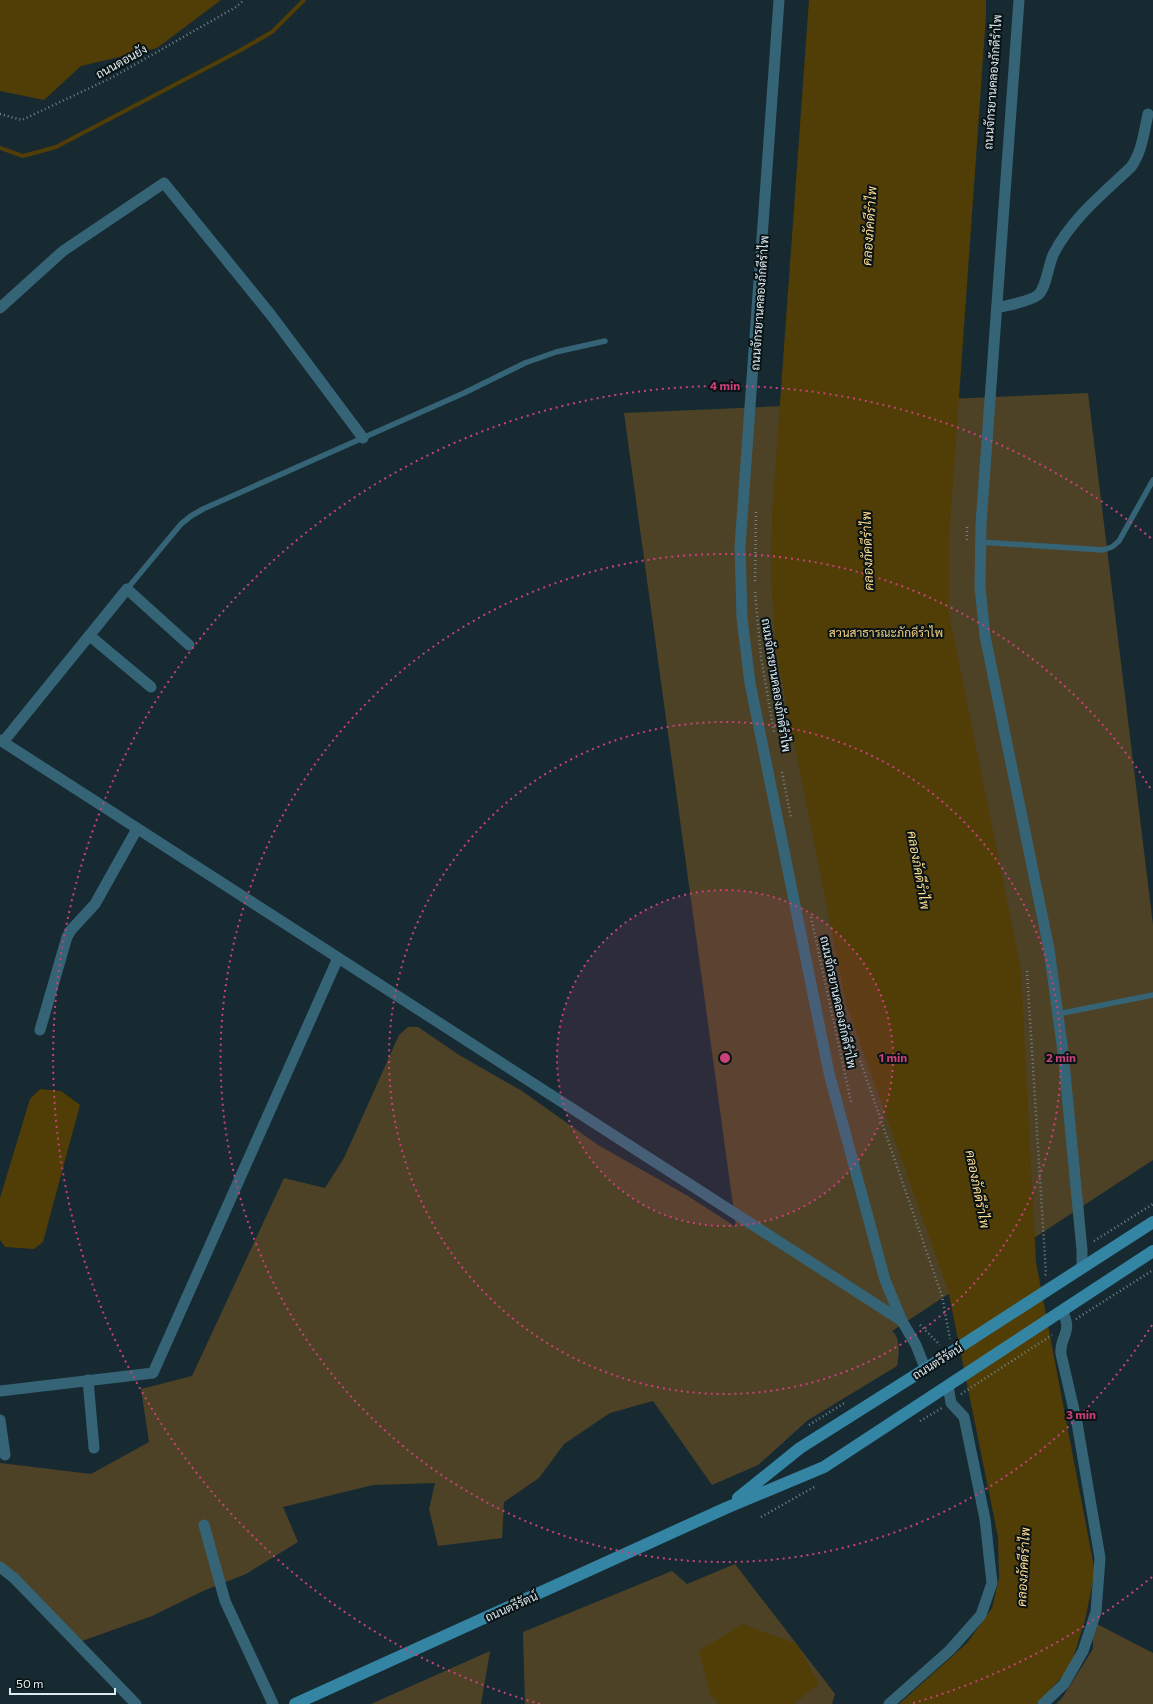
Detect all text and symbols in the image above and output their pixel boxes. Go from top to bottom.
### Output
street label: ถนนจักรยานคลองภักดีรำไพ [980,14,1004,150]
street label: ถนนดอนยัง [93,41,149,81]
water label: คลองภัคดีรำไพ [857,185,880,266]
street label: ถนนจักรยานคลองภักดีรำไพ [747,235,771,371]
text: 4 min [710,378,740,392]
water label: คลองภัคดีรำไพ [857,510,876,591]
street label: ถนนจักรยานคลองภักดีรำไพ [760,617,794,753]
park label: สวนสาธารณะภักดีรำไพ [829,625,943,639]
water label: คลองภัคดีรำไพ [904,829,935,911]
street label: ถนนจักรยานคลองภักดีรำไพ [818,935,860,1069]
text: 1 min [879,1050,907,1064]
text: 2 min [1046,1050,1076,1064]
centre of rings [718,1051,732,1065]
water label: คลองภัคดีรำไพ [963,1148,995,1230]
street label: ถนนตรีรัตน์ [910,1340,965,1382]
text: 3 min [1066,1407,1096,1421]
water label: คลองภัคดีรำไพ [1012,1526,1033,1607]
street label: ถนนตรีรัตน์ [483,1588,540,1624]
scale bar [10,1670,115,1696]
text: 50 m [16,1676,44,1690]

